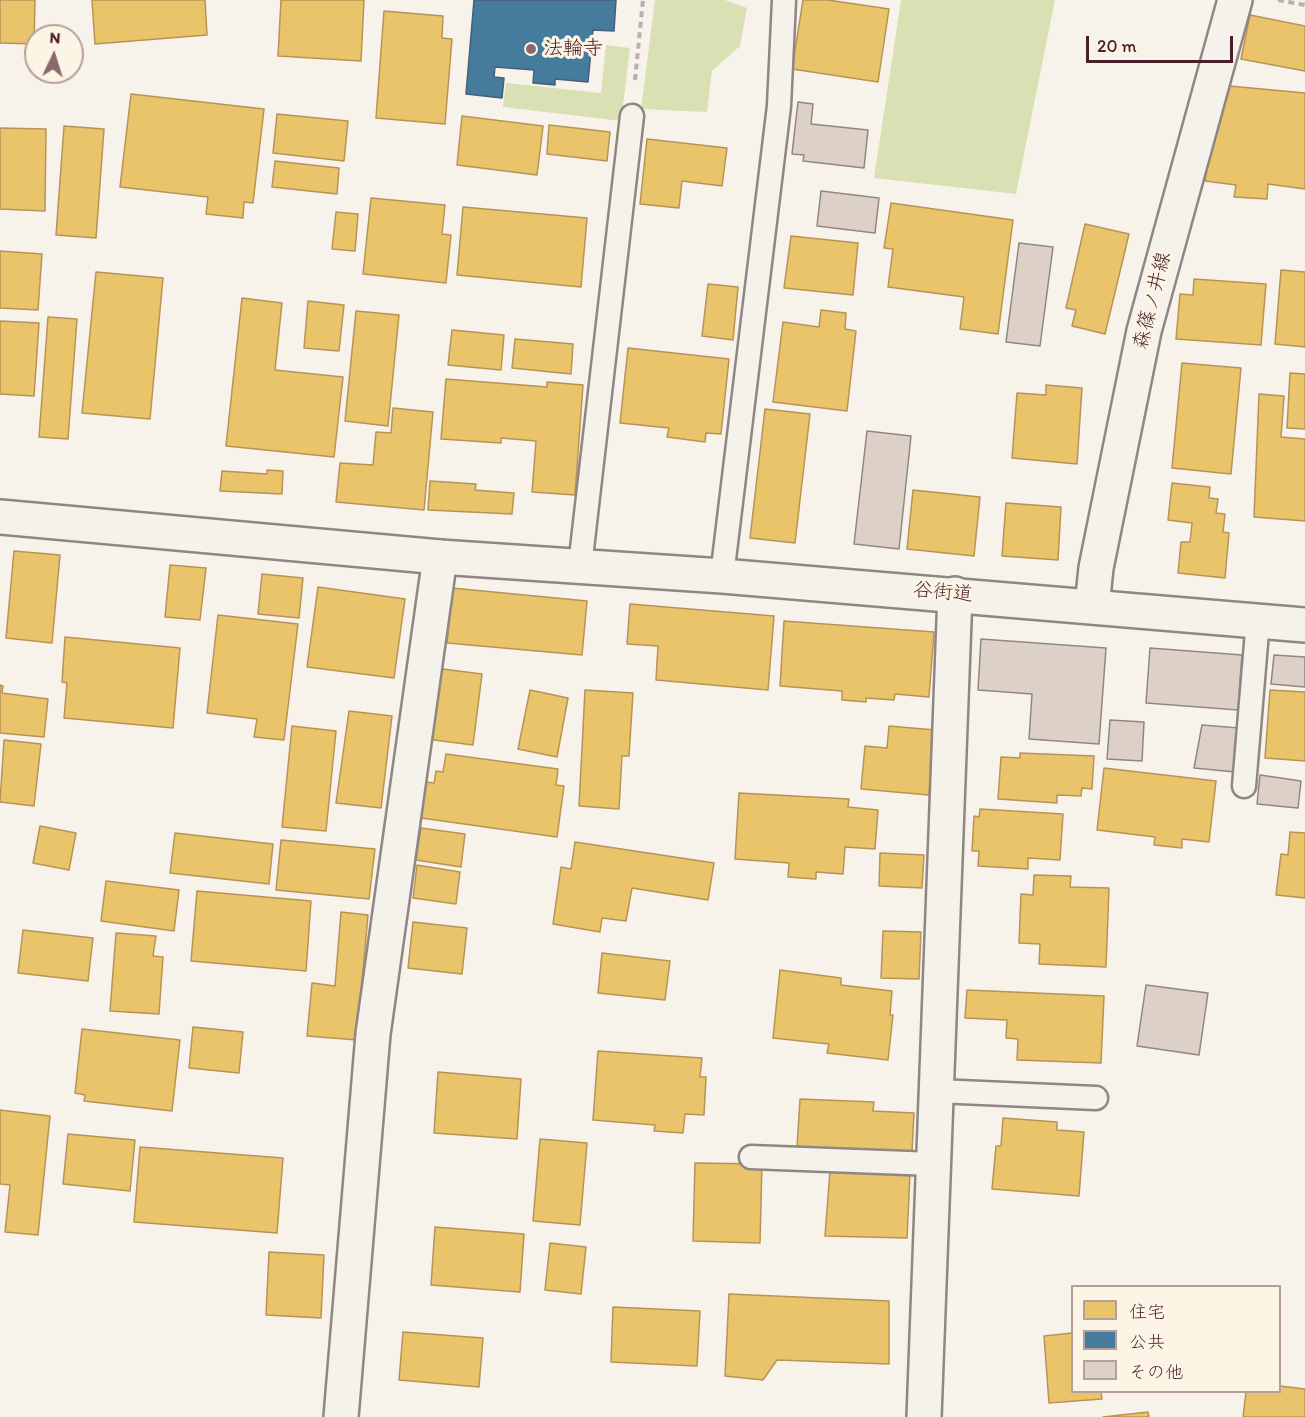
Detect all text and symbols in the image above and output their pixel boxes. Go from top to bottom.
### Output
north arrow [24,24,84,84]
scale bar [1089,24,1236,62]
text: N [49,28,61,47]
text: 20 m [1097,35,1137,57]
place label: 法輪寺 [543,37,603,61]
marker: 法輪寺 [524,42,538,56]
street label: 森篠ノ井線 [1129,250,1177,352]
street label: 谷街道 [912,578,974,608]
legend [1071,1285,1281,1393]
text: 住宅 [1129,1301,1165,1323]
text: 公共 [1129,1331,1165,1353]
text: その他 [1129,1361,1183,1383]

